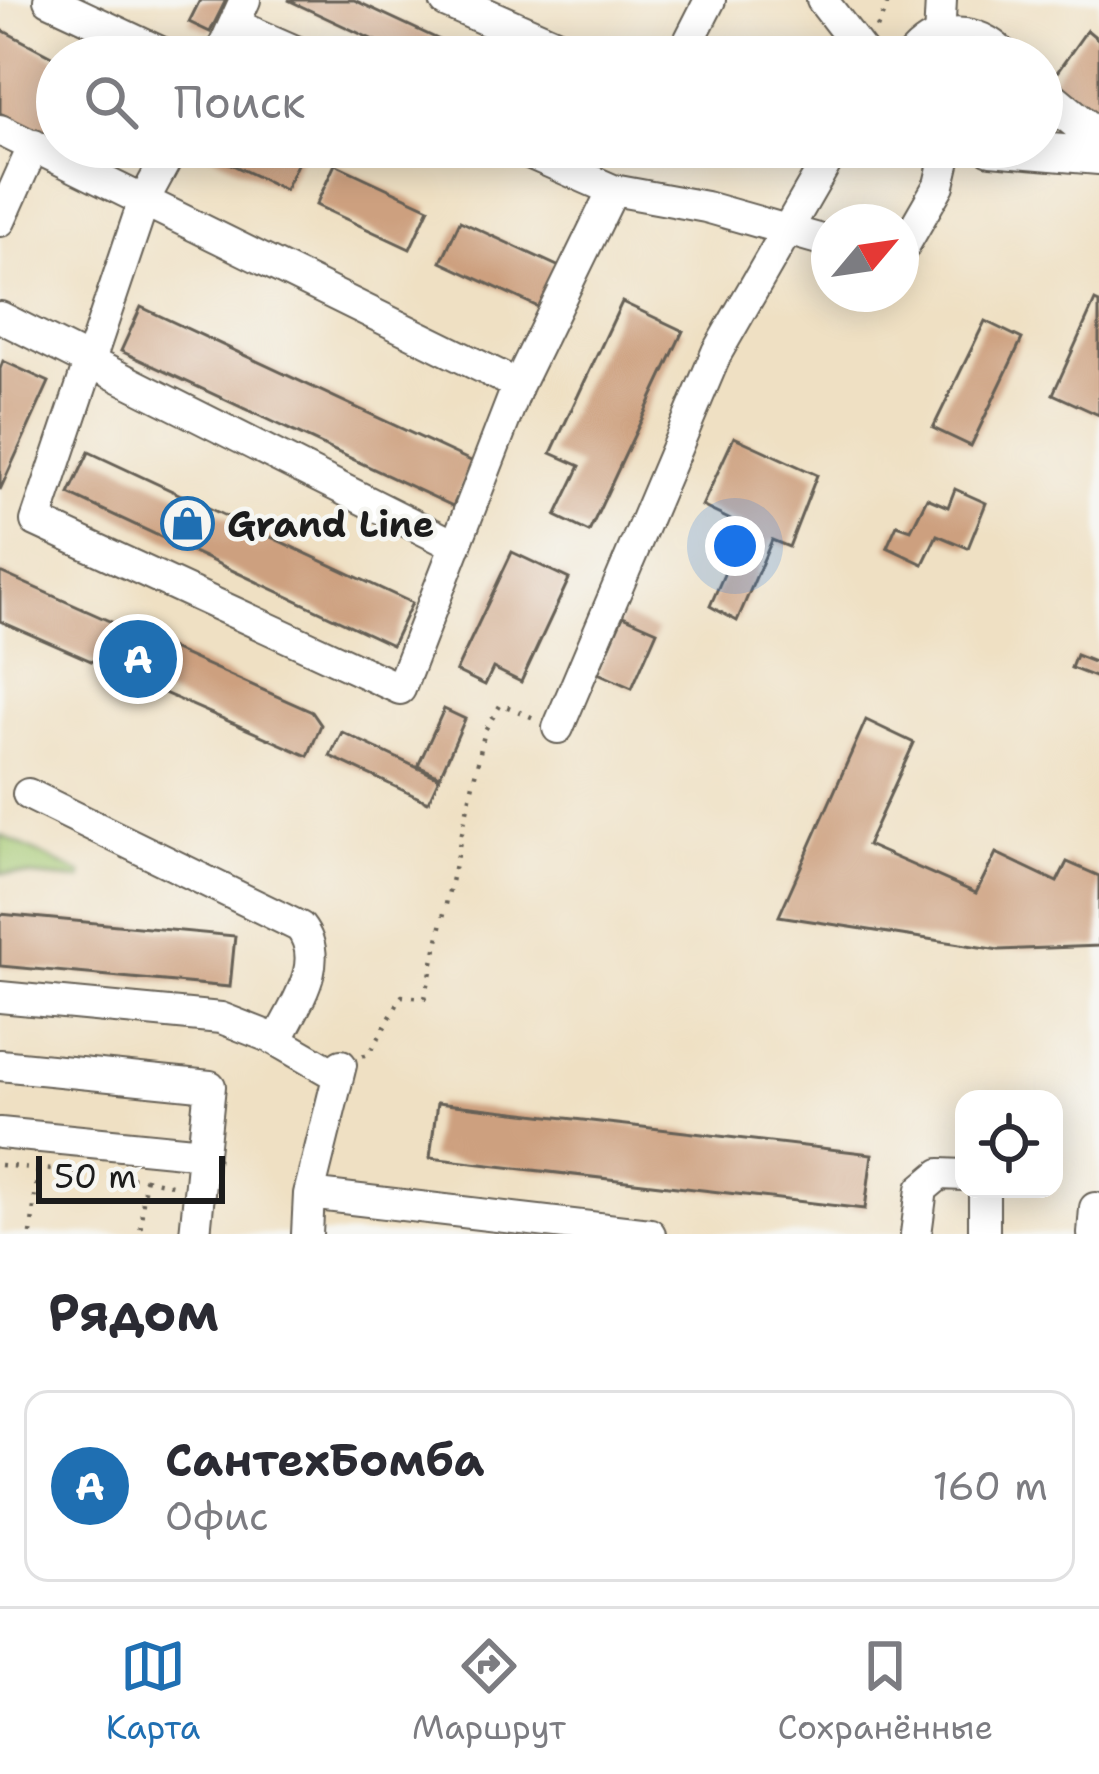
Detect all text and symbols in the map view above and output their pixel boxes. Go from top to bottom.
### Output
search box [36,36,1063,168]
icon: search [78,69,144,135]
text: Поиск [174,72,305,132]
north arrow [811,204,919,312]
shop icon: Grand Line [160,496,216,552]
place label: Grand Line [227,500,434,549]
your location [705,516,765,576]
pin: A [99,614,177,704]
map controls [955,1090,1063,1198]
button: locate [955,1090,1063,1198]
scale bar [36,1150,225,1203]
text: 50 m [54,1154,137,1199]
text: Рядом [48,1278,219,1346]
text: СантехБомба [165,1430,485,1490]
text: A [75,1460,105,1512]
text: 160 m [933,1460,1048,1512]
text: Офис [165,1490,269,1542]
tab: Карта [106,1633,200,1750]
tab: Маршрут [412,1633,566,1750]
tab: Сохранённые [778,1633,993,1750]

